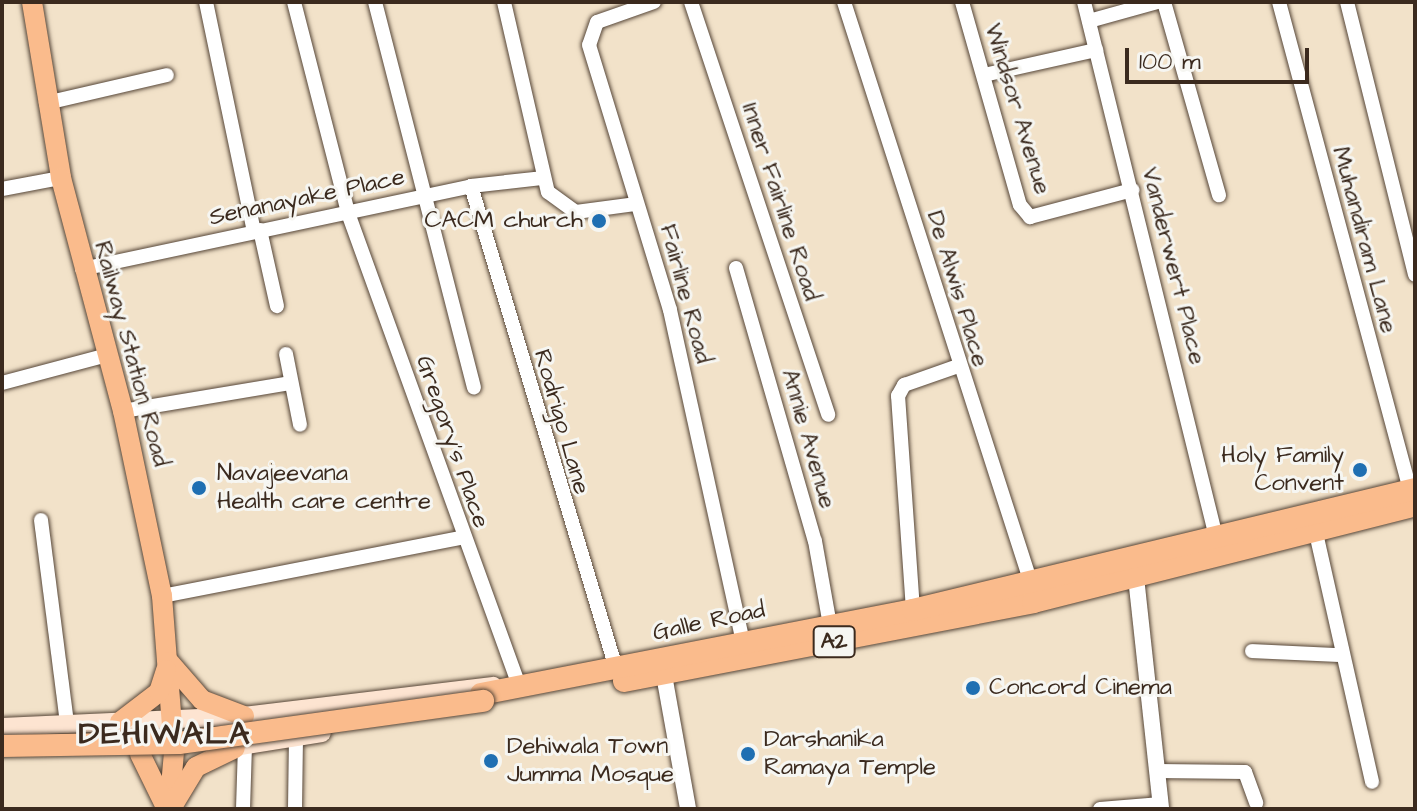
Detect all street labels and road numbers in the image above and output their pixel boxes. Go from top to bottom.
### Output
street label: Windsor Avenue [977,20,1057,198]
street label: Inner Fairline Road [734,99,826,305]
street label: Muhandiram Lane [1325,144,1403,336]
street label: Senanayake Place [207,163,407,233]
street label: Vanderwert Place [1135,164,1211,368]
street label: De Alwis Place [920,208,994,370]
street label: Fairline Road [653,221,717,367]
street label: Railway Station Road [87,238,175,470]
street label: Rodrigo Lane [527,346,595,498]
street label: Gregory's Place [409,352,495,532]
street label: Annie Avenue [774,366,842,512]
street label: Galle Road [650,596,768,648]
road number: A2 [812,624,856,660]

